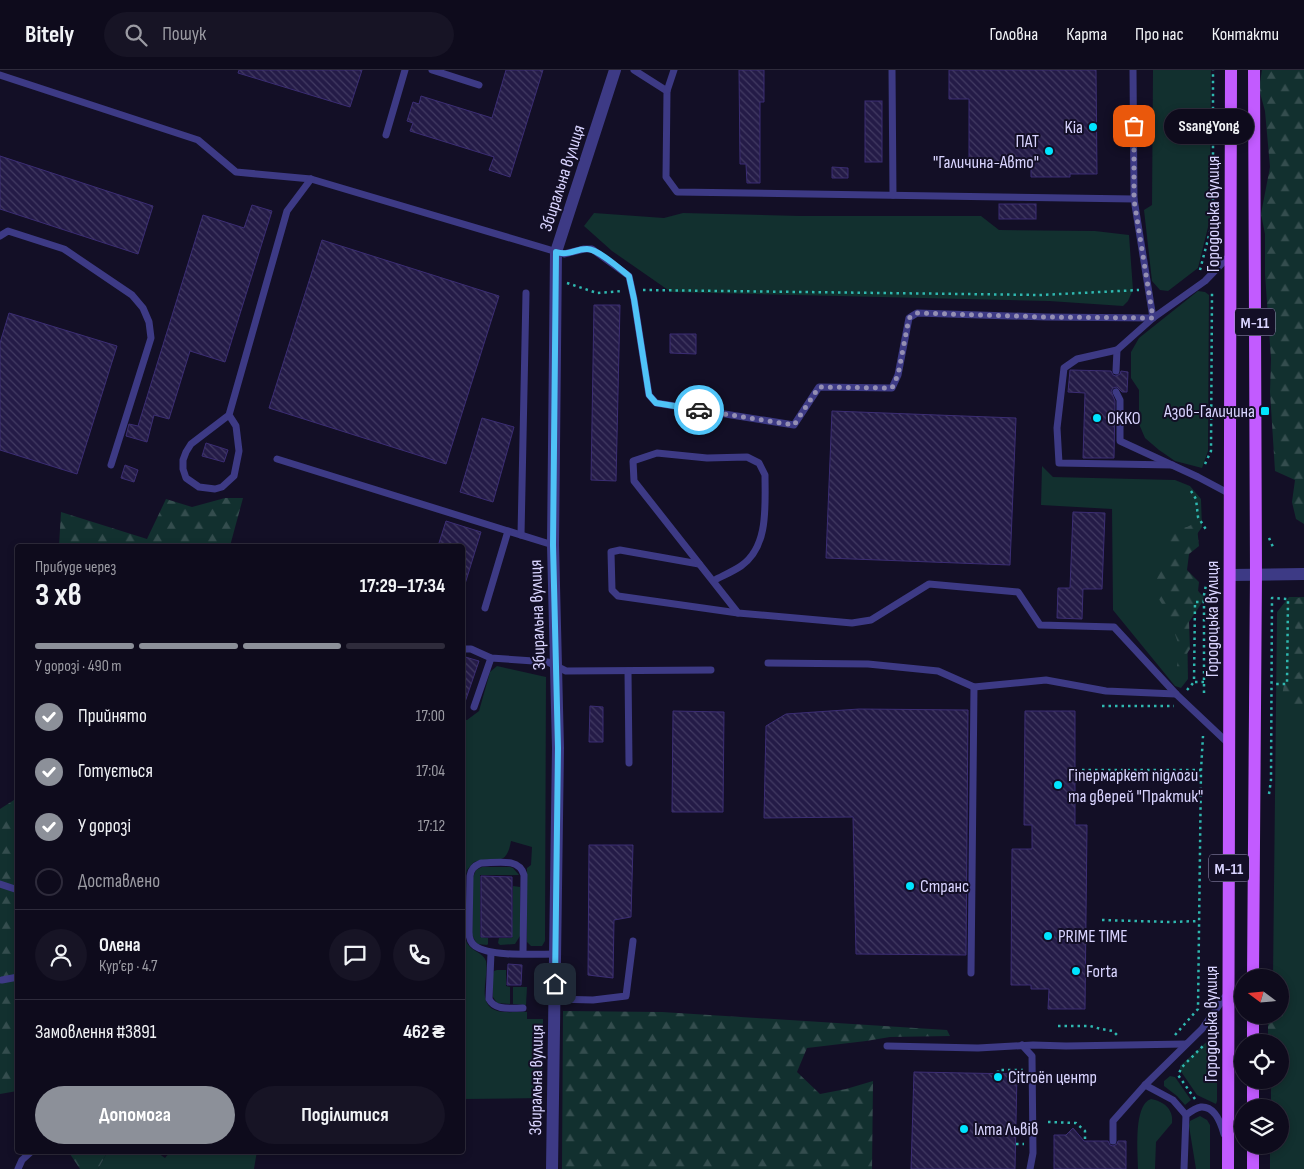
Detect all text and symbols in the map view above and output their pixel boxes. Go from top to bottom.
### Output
search box [104,12,454,57]
text: Bitely [25,20,74,49]
icon: search [122,21,150,49]
text: Пошук [162,23,206,46]
text: Головна [990,24,1038,45]
text: Карта [1066,24,1107,45]
text: Про нас [1135,24,1184,45]
text: Контакти [1212,24,1279,45]
pin [1113,105,1155,147]
callout: SsangYong [1164,108,1254,144]
icon: bag [1120,112,1148,140]
place label: Kia [1065,117,1083,138]
text: SsangYong [1178,117,1240,136]
marker: Kia [1087,121,1099,133]
street label: Збиральна вулиця [535,122,590,234]
place label: ПАТ "Галичина-Авто" [933,131,1039,173]
marker: ПАТ "Галичина-Авто" [1043,145,1055,157]
street label: Городоцька вулиця [1203,156,1224,272]
road number: М-11 [1235,308,1275,336]
courier [674,385,724,435]
icon: car [685,396,713,424]
place label: Азов-Галичина [1163,401,1255,422]
marker: Азов-Галичина [1259,405,1271,417]
place label: ОККО [1107,408,1141,429]
marker: ОККО [1091,412,1103,424]
text: Прибуде через [35,558,116,577]
street label: Збиральна вулиця [525,559,550,671]
street label: Городоцька вулиця [1202,561,1223,677]
text: 17:29–17:34 [360,575,445,598]
text: 3 хв [35,576,82,615]
text: У дорозі · 490 m [35,657,122,676]
icon: check [35,703,63,731]
text: Прийнято [78,705,147,728]
text: 17:00 [416,707,445,726]
icon: check [35,758,63,786]
text: Готується [78,760,153,783]
text: 17:04 [416,762,445,781]
place label: Гіпермаркет підлоги та дверей "Практик" [1068,765,1203,807]
marker: Гіпермаркет підлоги та дверей "Практик" [1052,779,1064,791]
icon: check [35,813,63,841]
text: У дорозі [78,815,131,838]
text: 17:12 [418,817,445,836]
road number: М-11 [1209,854,1249,881]
text: Доставлено [78,870,160,893]
place label: Странс [920,876,969,897]
marker: Странс [904,880,916,892]
place label: PRIME TIME [1058,926,1128,947]
button: person [35,929,87,981]
button: chat [329,929,381,981]
button: phone [393,929,445,981]
marker: PRIME TIME [1042,930,1054,942]
text: Олена [99,934,141,957]
text: Кур’єр · 4.7 [99,957,158,976]
place label: Forta [1086,961,1118,982]
pin [534,963,576,1005]
marker: Forta [1070,965,1082,977]
street label: Городоцька вулиця [1201,966,1222,1082]
north arrow [1234,969,1289,1024]
map controls [1234,969,1289,1154]
icon: home [541,970,569,998]
text: Замовлення #3891 [35,1021,156,1044]
text: 462 ₴ [403,1021,445,1044]
street label: Збиральна вулиця [525,1025,548,1136]
button: locate [1234,1034,1289,1089]
place label: Citroën центр [1008,1067,1097,1088]
marker: Citroën центр [992,1071,1004,1083]
button: Допомога [35,1086,235,1144]
button: Поділитися [245,1086,445,1144]
button: layers [1234,1099,1289,1154]
place label: Ілта Львів [974,1119,1038,1140]
marker: Ілта Львів [958,1123,970,1135]

